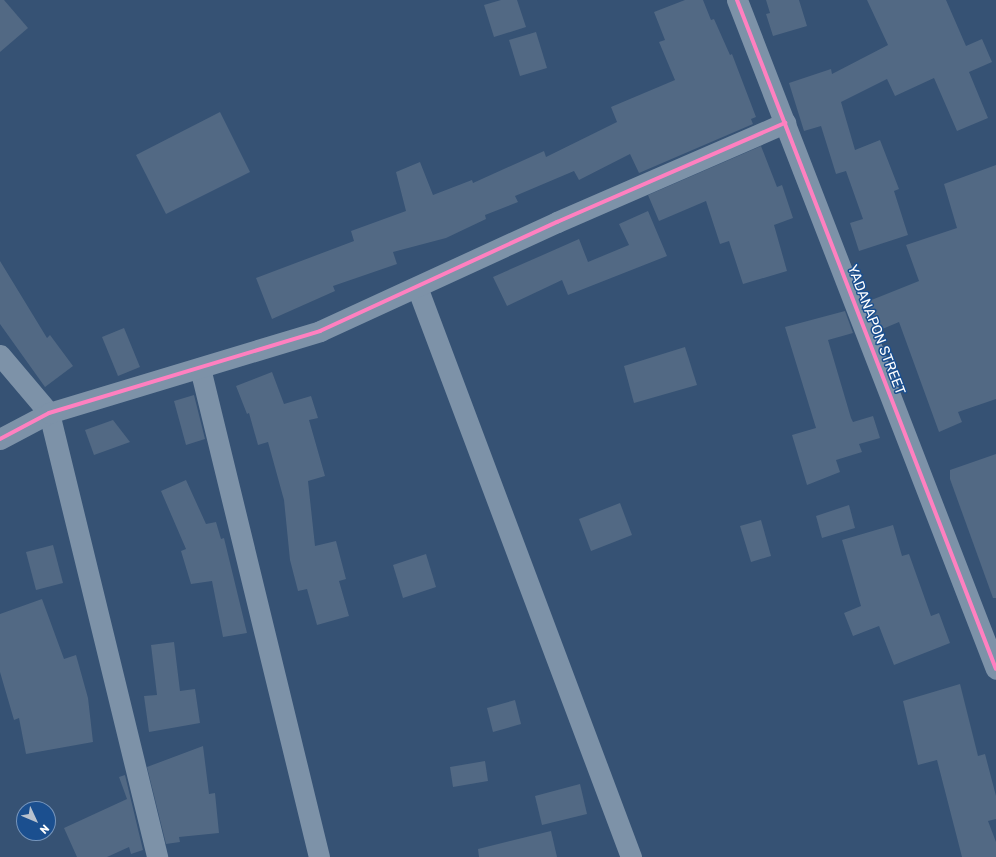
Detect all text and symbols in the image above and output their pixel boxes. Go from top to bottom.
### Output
street label: YADANAPON STREET [843,263,909,397]
north arrow [16,801,56,841]
text: N [37,822,52,836]

